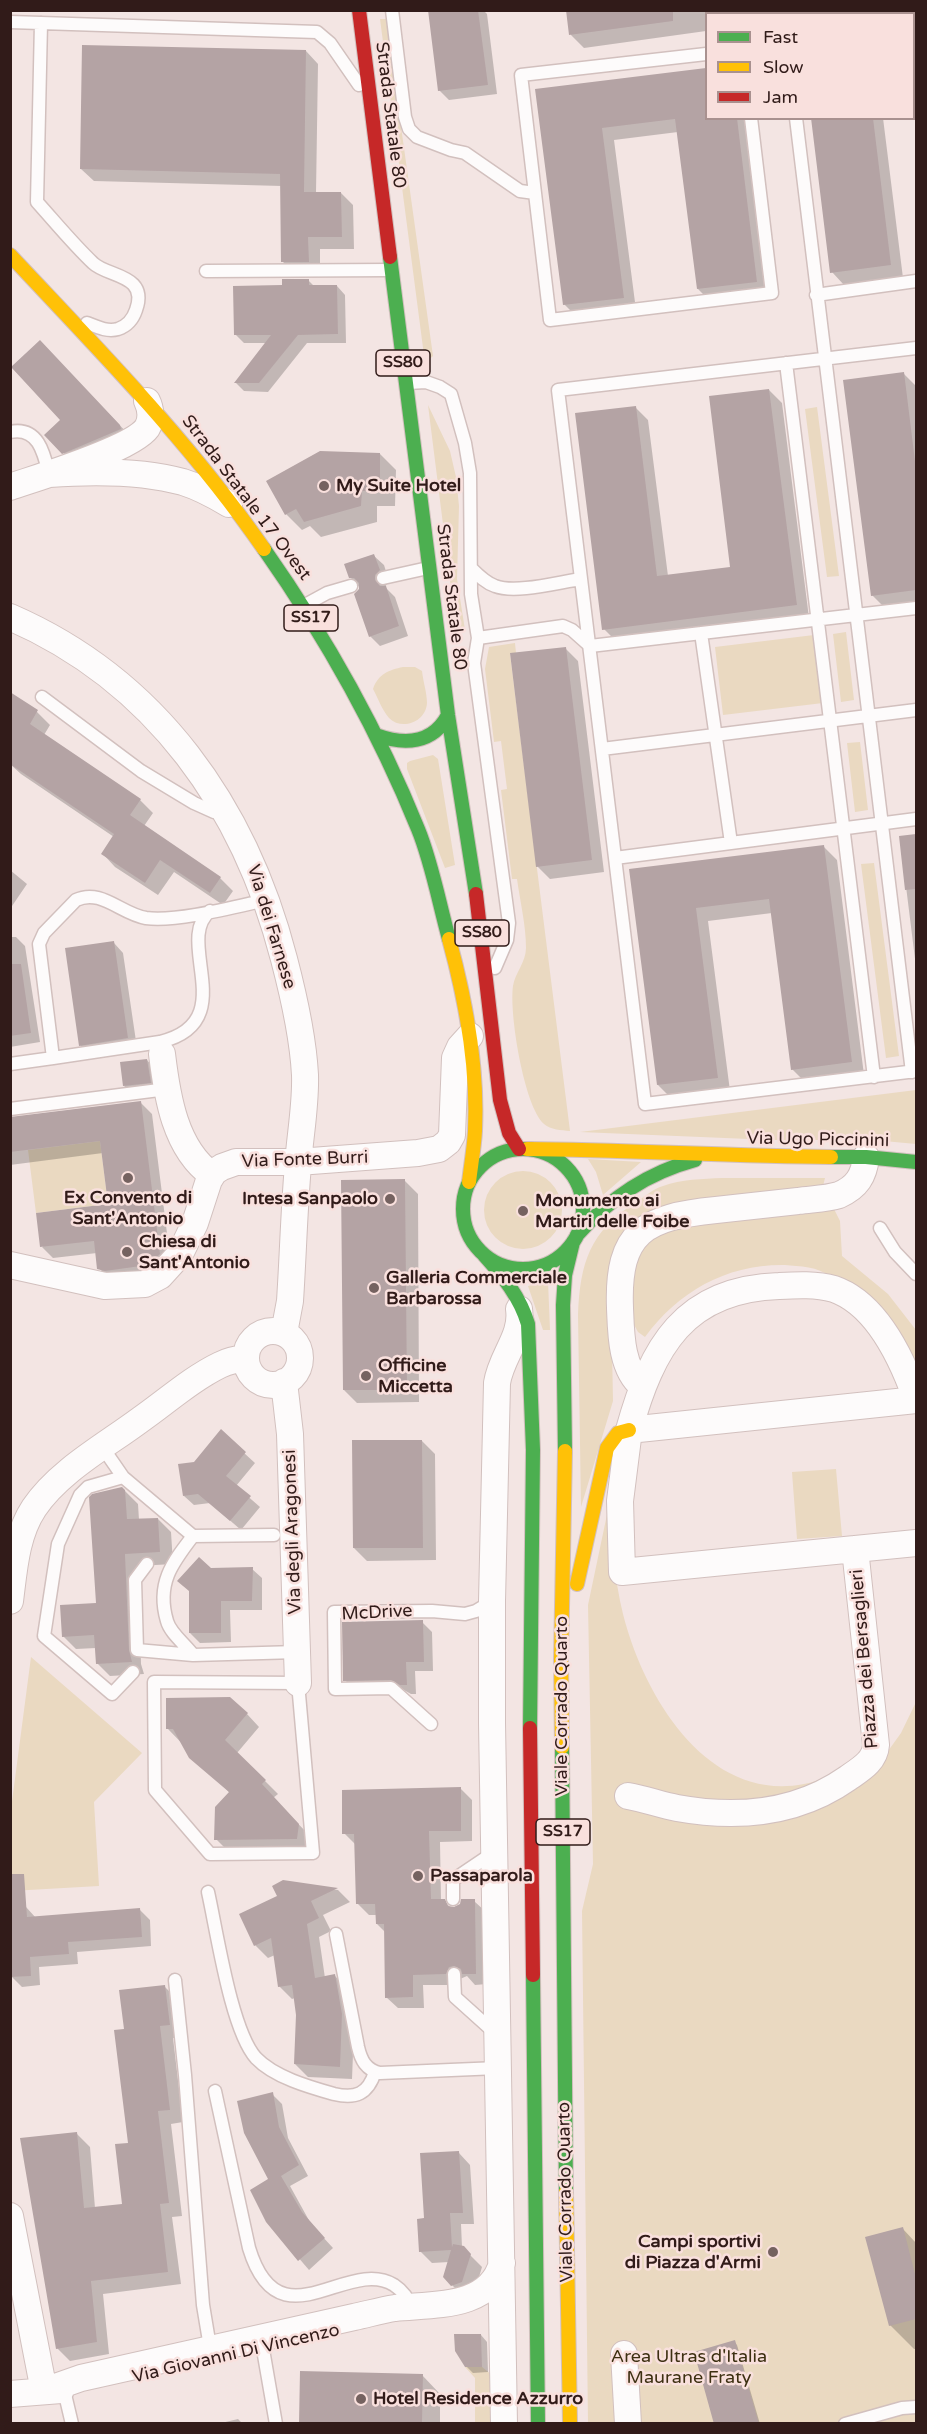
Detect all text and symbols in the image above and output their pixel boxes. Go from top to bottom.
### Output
legend [705,12,915,120]
text: Fast [763,26,798,48]
street label: Strada Statale 80 [370,41,410,189]
text: Slow [763,56,804,78]
text: Jam [763,86,798,108]
road number: SS80 [376,350,430,376]
street label: Strada Statale 17 Ovest [177,411,315,585]
place label: My Suite Hotel [336,475,461,497]
marker: My Suite Hotel [317,479,331,493]
street label: Strada Statale 80 [431,523,471,671]
road number: SS17 [284,605,338,631]
street label: Via dei Farnese [242,862,300,992]
road number: SS80 [455,920,509,946]
street label: Via Ugo Piccinini [746,1128,890,1152]
street label: Via Fonte Burri [241,1147,369,1173]
marker: Ex Convento di Sant'Antonio [121,1171,135,1185]
place label: Ex Convento di Sant'Antonio [64,1187,192,1230]
place label: Intesa Sanpaolo [242,1188,378,1210]
place label: Monumento ai Martiri delle Foibe [535,1190,689,1232]
marker: Intesa Sanpaolo [383,1192,397,1206]
marker: Monumento ai Martiri delle Foibe [516,1204,530,1218]
place label: Chiesa di Sant'Antonio [139,1231,250,1274]
marker: Chiesa di Sant'Antonio [120,1245,134,1259]
place label: Galleria Commerciale Barbarossa [386,1267,567,1310]
marker: Galleria Commerciale Barbarossa [367,1281,381,1295]
place label: Officine Miccetta [378,1355,453,1398]
marker: Officine Miccetta [359,1369,373,1383]
street label: Via degli Aragonesi [279,1449,307,1615]
street label: Piazza dei Bersaglieri [846,1568,884,1750]
street label: McDrive [341,1600,413,1626]
street label: Viale Corrado Quarto [551,1616,573,1796]
road number: SS17 [536,1819,590,1845]
place label: Passaparola [430,1865,533,1887]
marker: Passaparola [411,1869,425,1883]
street label: Viale Corrado Quarto [554,2102,578,2282]
place label: Campi sportivi di Piazza d'Armi [625,2231,761,2274]
marker: Campi sportivi di Piazza d'Armi [766,2245,780,2259]
street label: Via Giovanni Di Vincenzo [130,2320,342,2388]
park label: Area Ultras d'Italia Maurane Fraty [611,2346,767,2388]
place label: Hotel Residence Azzurro [373,2388,583,2410]
marker: Hotel Residence Azzurro [354,2392,368,2406]

